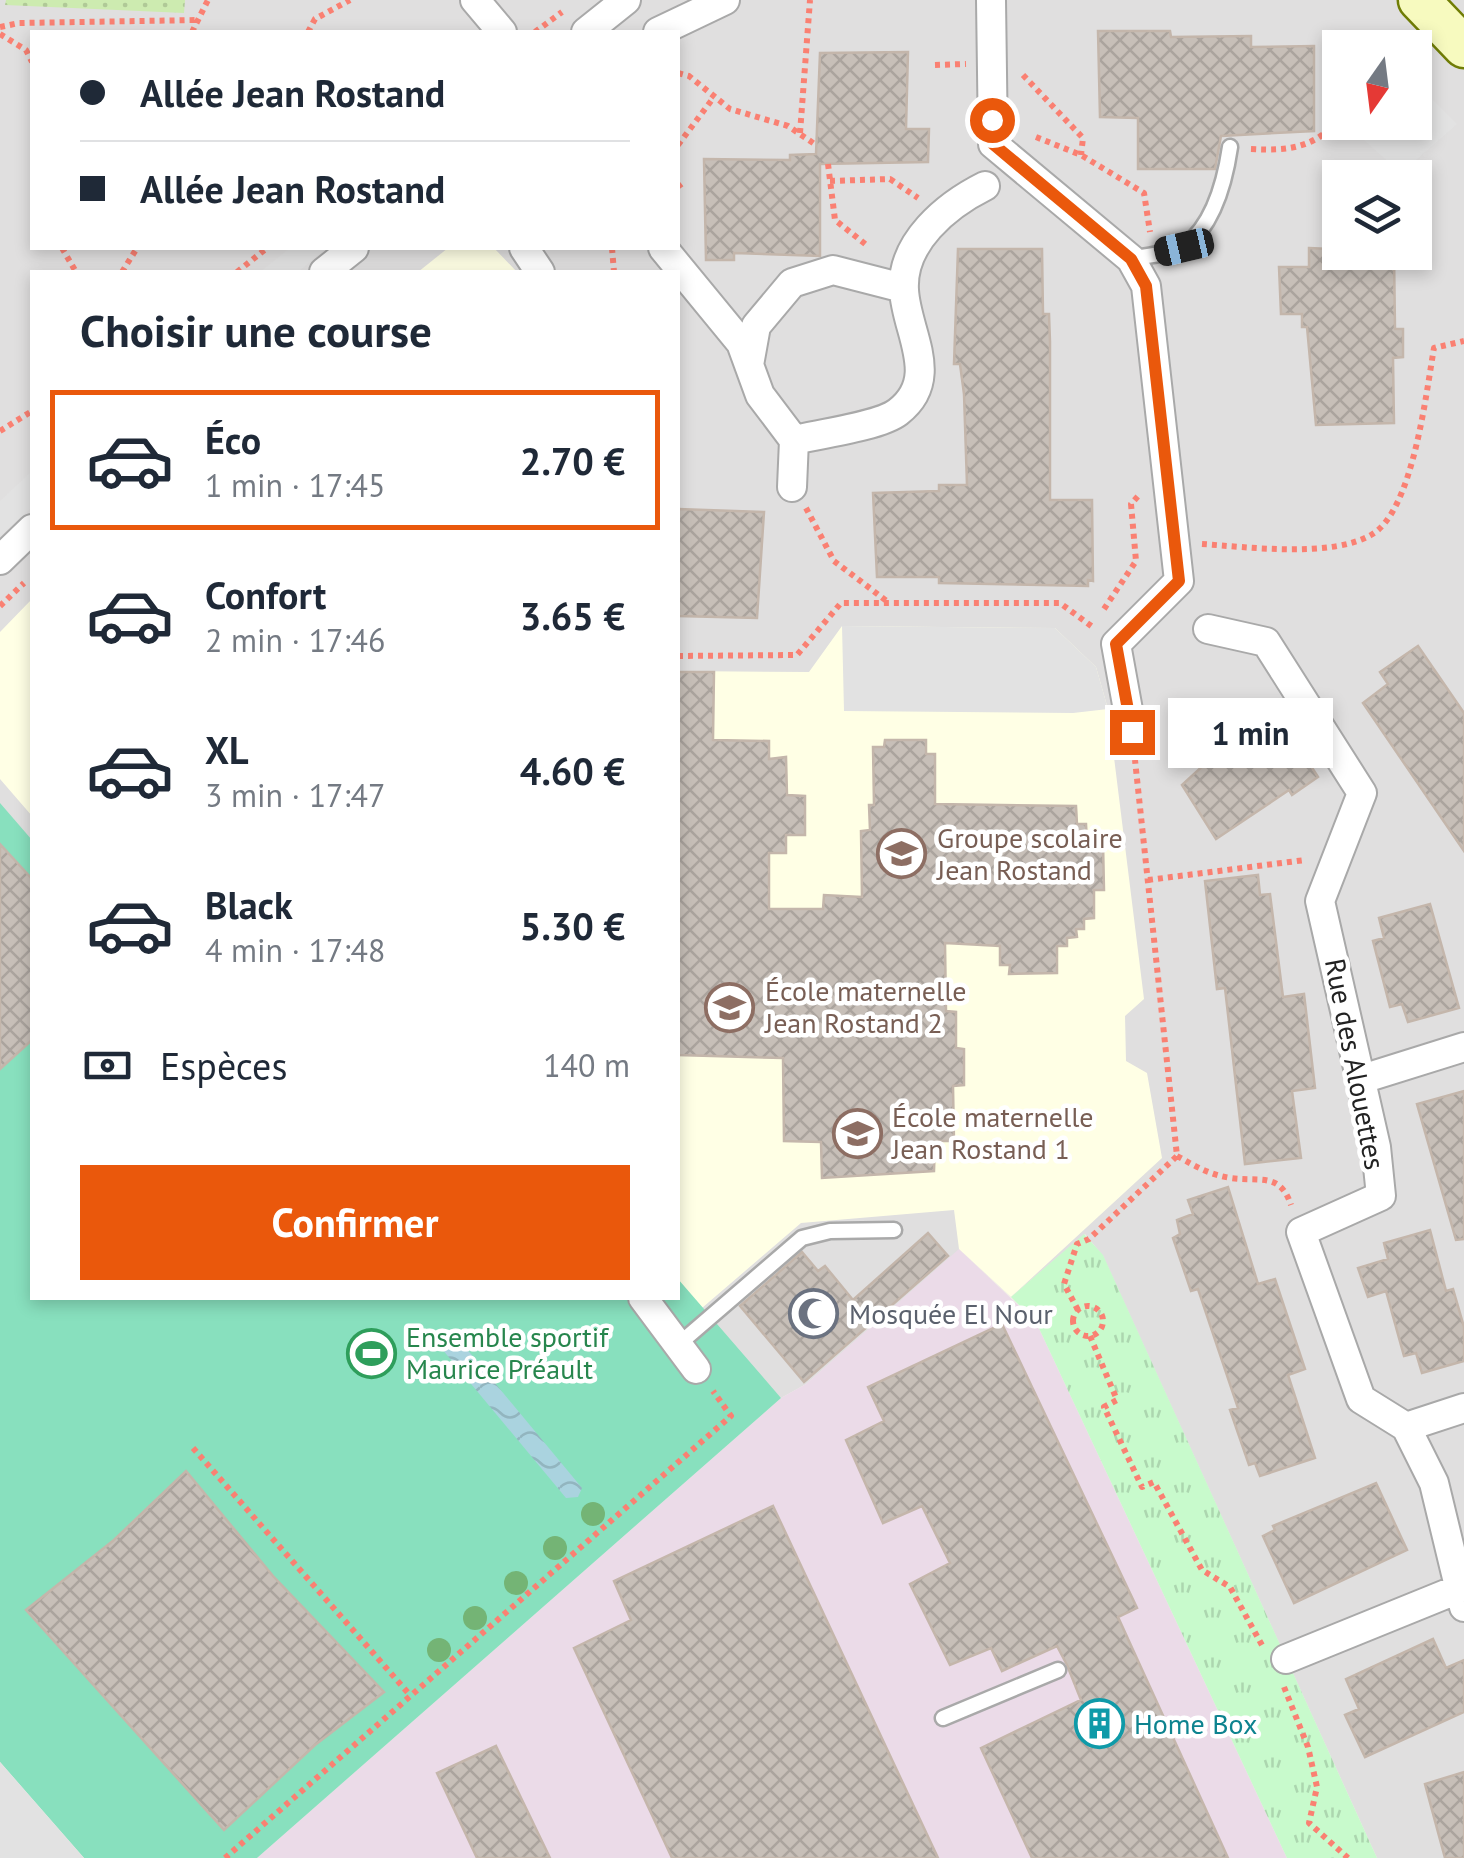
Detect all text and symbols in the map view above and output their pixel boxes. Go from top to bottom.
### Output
north arrow [1322,30,1432,140]
map controls [1322,30,1432,270]
text: Allée Jean Rostand [140,68,445,117]
route start [970,98,1015,143]
button: layers [1322,160,1432,270]
text: Allée Jean Rostand [140,164,445,213]
car [1151,226,1217,268]
text: Choisir une course [80,301,432,359]
icon: car [85,415,175,505]
text: Éco [205,415,261,464]
text: 2.70 € [520,436,625,485]
text: 1 min · 17:45 [205,464,385,506]
icon: car [85,570,175,660]
text: Confort [205,570,326,619]
text: 3.65 € [520,591,625,640]
text: 2 min · 17:46 [205,619,385,661]
callout: 1 min [1167,697,1332,767]
route end [1110,710,1155,755]
text: 1 min [1211,712,1290,754]
icon: car [85,725,175,815]
text: XL [205,725,249,774]
text: 4.60 € [520,746,625,795]
text: 3 min · 17:47 [205,774,385,816]
place label: Groupe scolaire Jean Rostand [936,819,1123,888]
school or university icon: Groupe scolaire Jean Rostand [876,828,928,880]
icon: car [85,880,175,970]
text: Black [205,880,293,929]
text: 5.30 € [520,901,625,950]
text: 4 min · 17:48 [205,929,385,971]
street label: Rue des Alouettes [1317,955,1394,1173]
place label: École maternelle Jean Rostand 2 [764,972,967,1041]
school or university icon: École maternelle Jean Rostand 2 [704,981,756,1033]
icon: cash [80,1038,135,1093]
text: Espèces [160,1041,287,1090]
text: 140 m [543,1044,630,1086]
place label: École maternelle Jean Rostand 1 [891,1098,1094,1167]
school or university icon: École maternelle Jean Rostand 1 [831,1107,883,1159]
button: Confirmer [80,1165,630,1280]
mosque icon: Mosquée El Nour [788,1288,840,1340]
place label: Mosquée El Nour [849,1295,1053,1332]
place label: Ensemble sportif Maurice Préault [406,1318,609,1387]
sports icon: Ensemble sportif Maurice Préault [345,1327,397,1379]
building icon: Home Box [1073,1698,1125,1750]
place label: Home Box [1134,1705,1257,1742]

